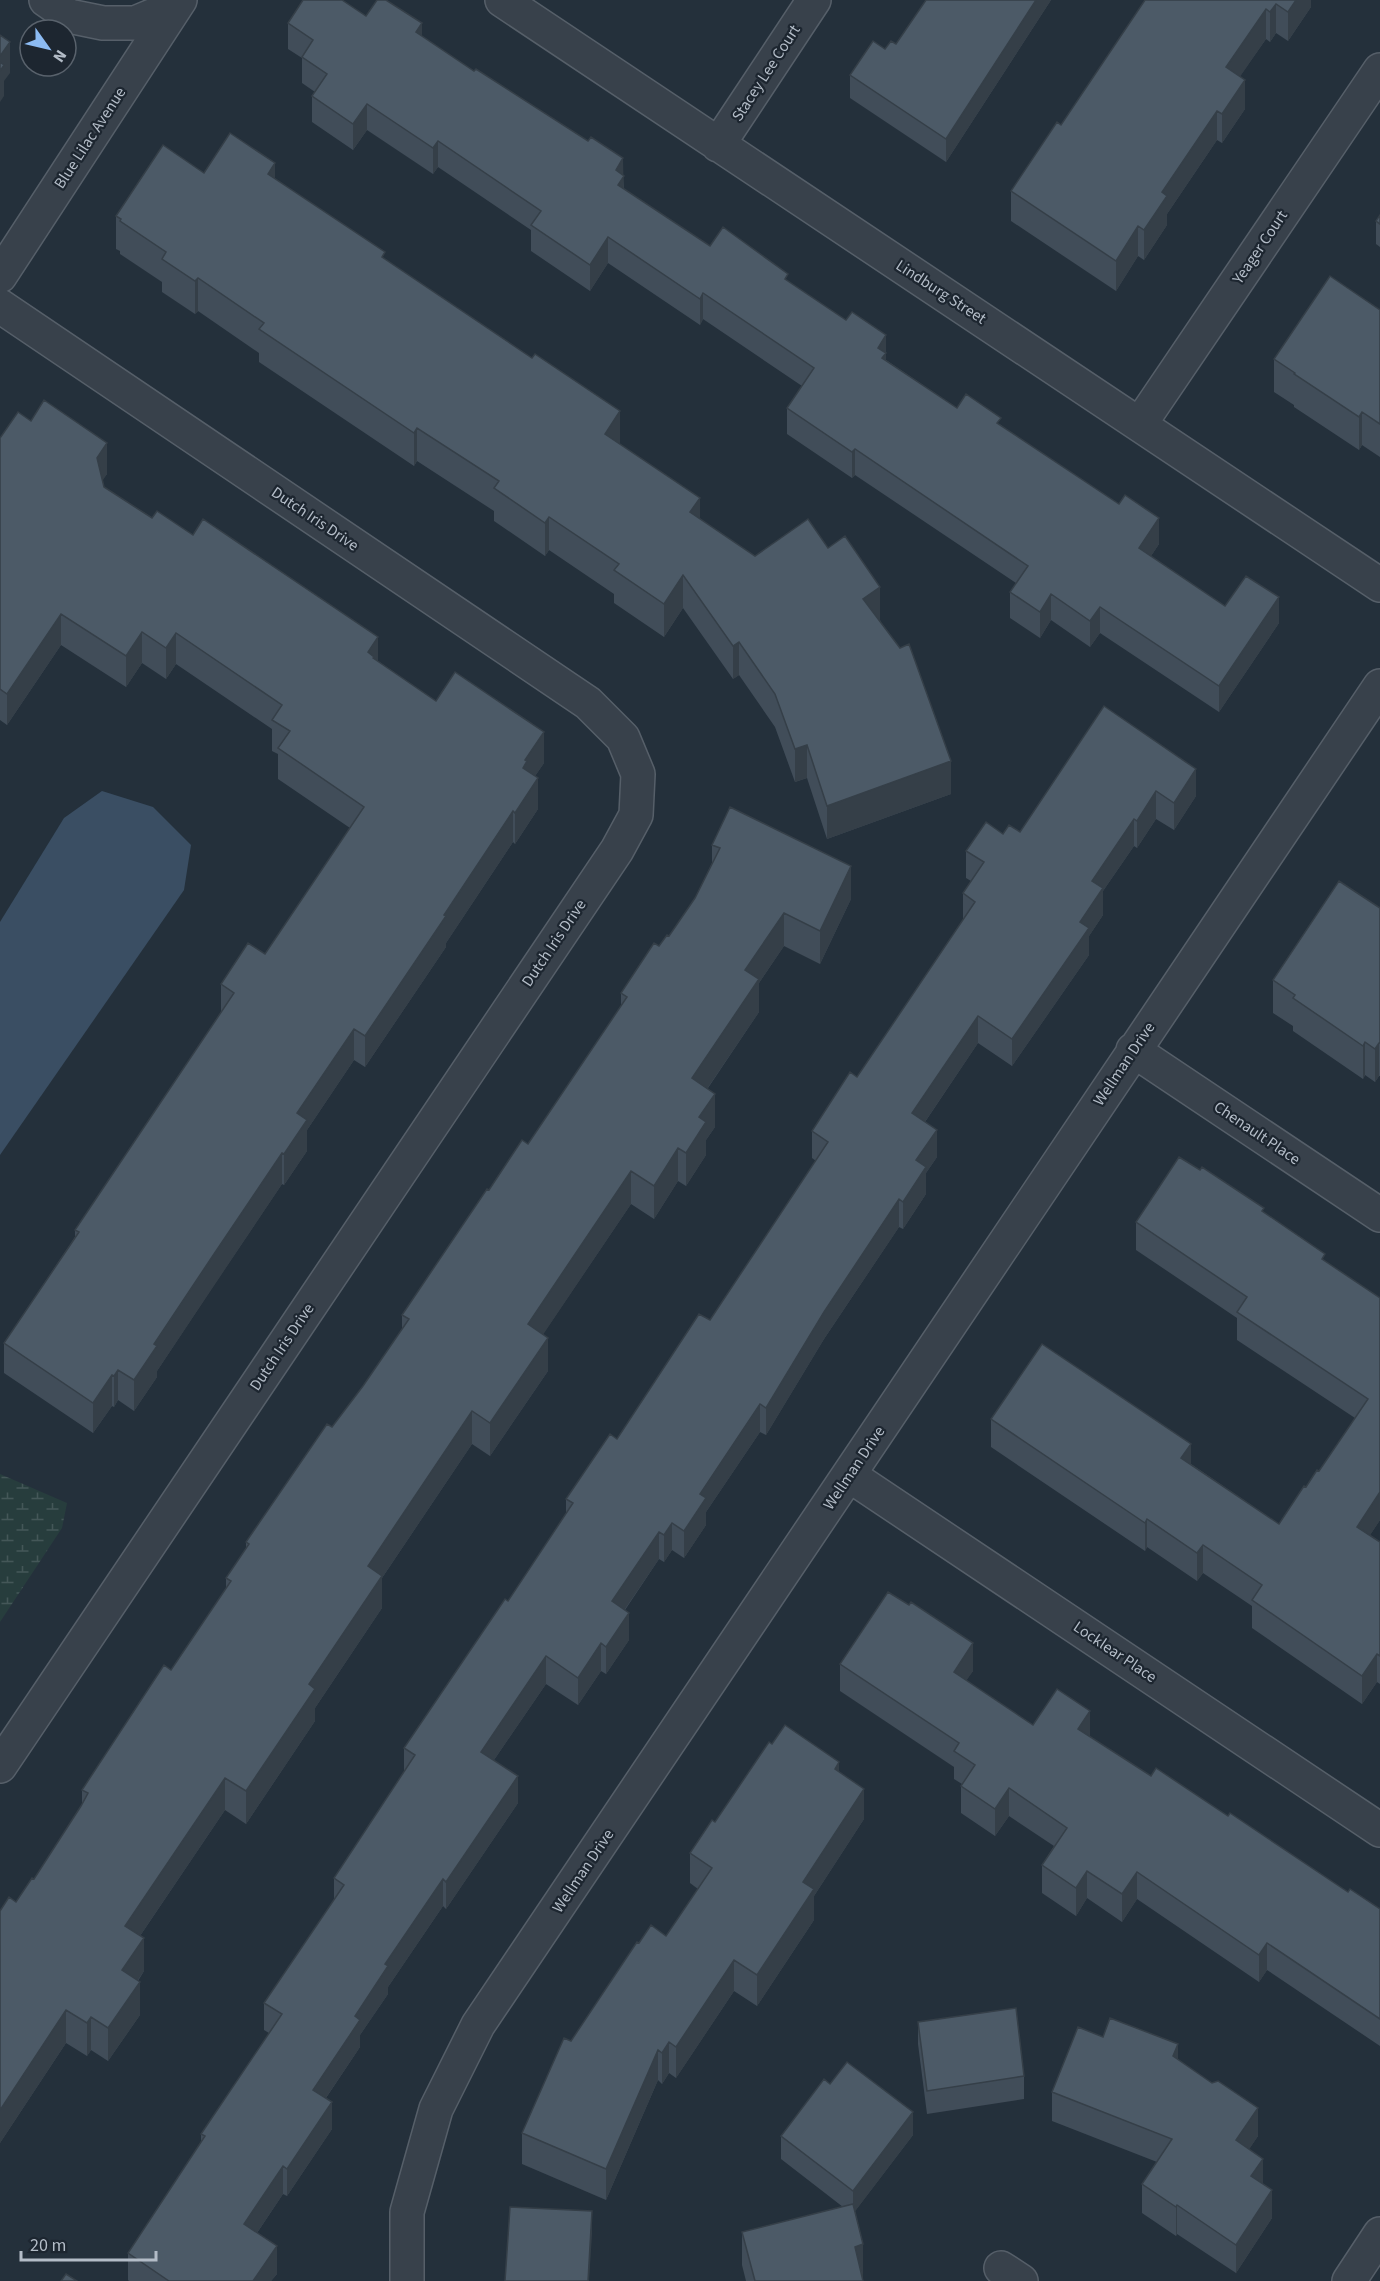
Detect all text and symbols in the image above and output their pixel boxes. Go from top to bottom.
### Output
north arrow [18,18,78,78]
street label: Stacey Lee Court [727,20,806,126]
text: N [48,45,72,66]
street label: Blue Lilac Avenue [49,83,131,193]
street label: Yeager Court [1227,205,1293,289]
street label: Lindburg Street [892,255,991,330]
street label: Dutch Iris Drive [267,482,363,556]
street label: Dutch Iris Drive [517,895,591,991]
street label: Wellman Drive [1088,1018,1160,1110]
street label: Chenault Place [1209,1096,1305,1170]
street label: Dutch Iris Drive [245,1299,319,1395]
street label: Wellman Drive [818,1422,890,1514]
street label: Locklear Place [1069,1616,1161,1688]
street label: Wellman Drive [547,1825,619,1917]
scale bar [21,2224,156,2262]
text: 20 m [30,2233,66,2258]

